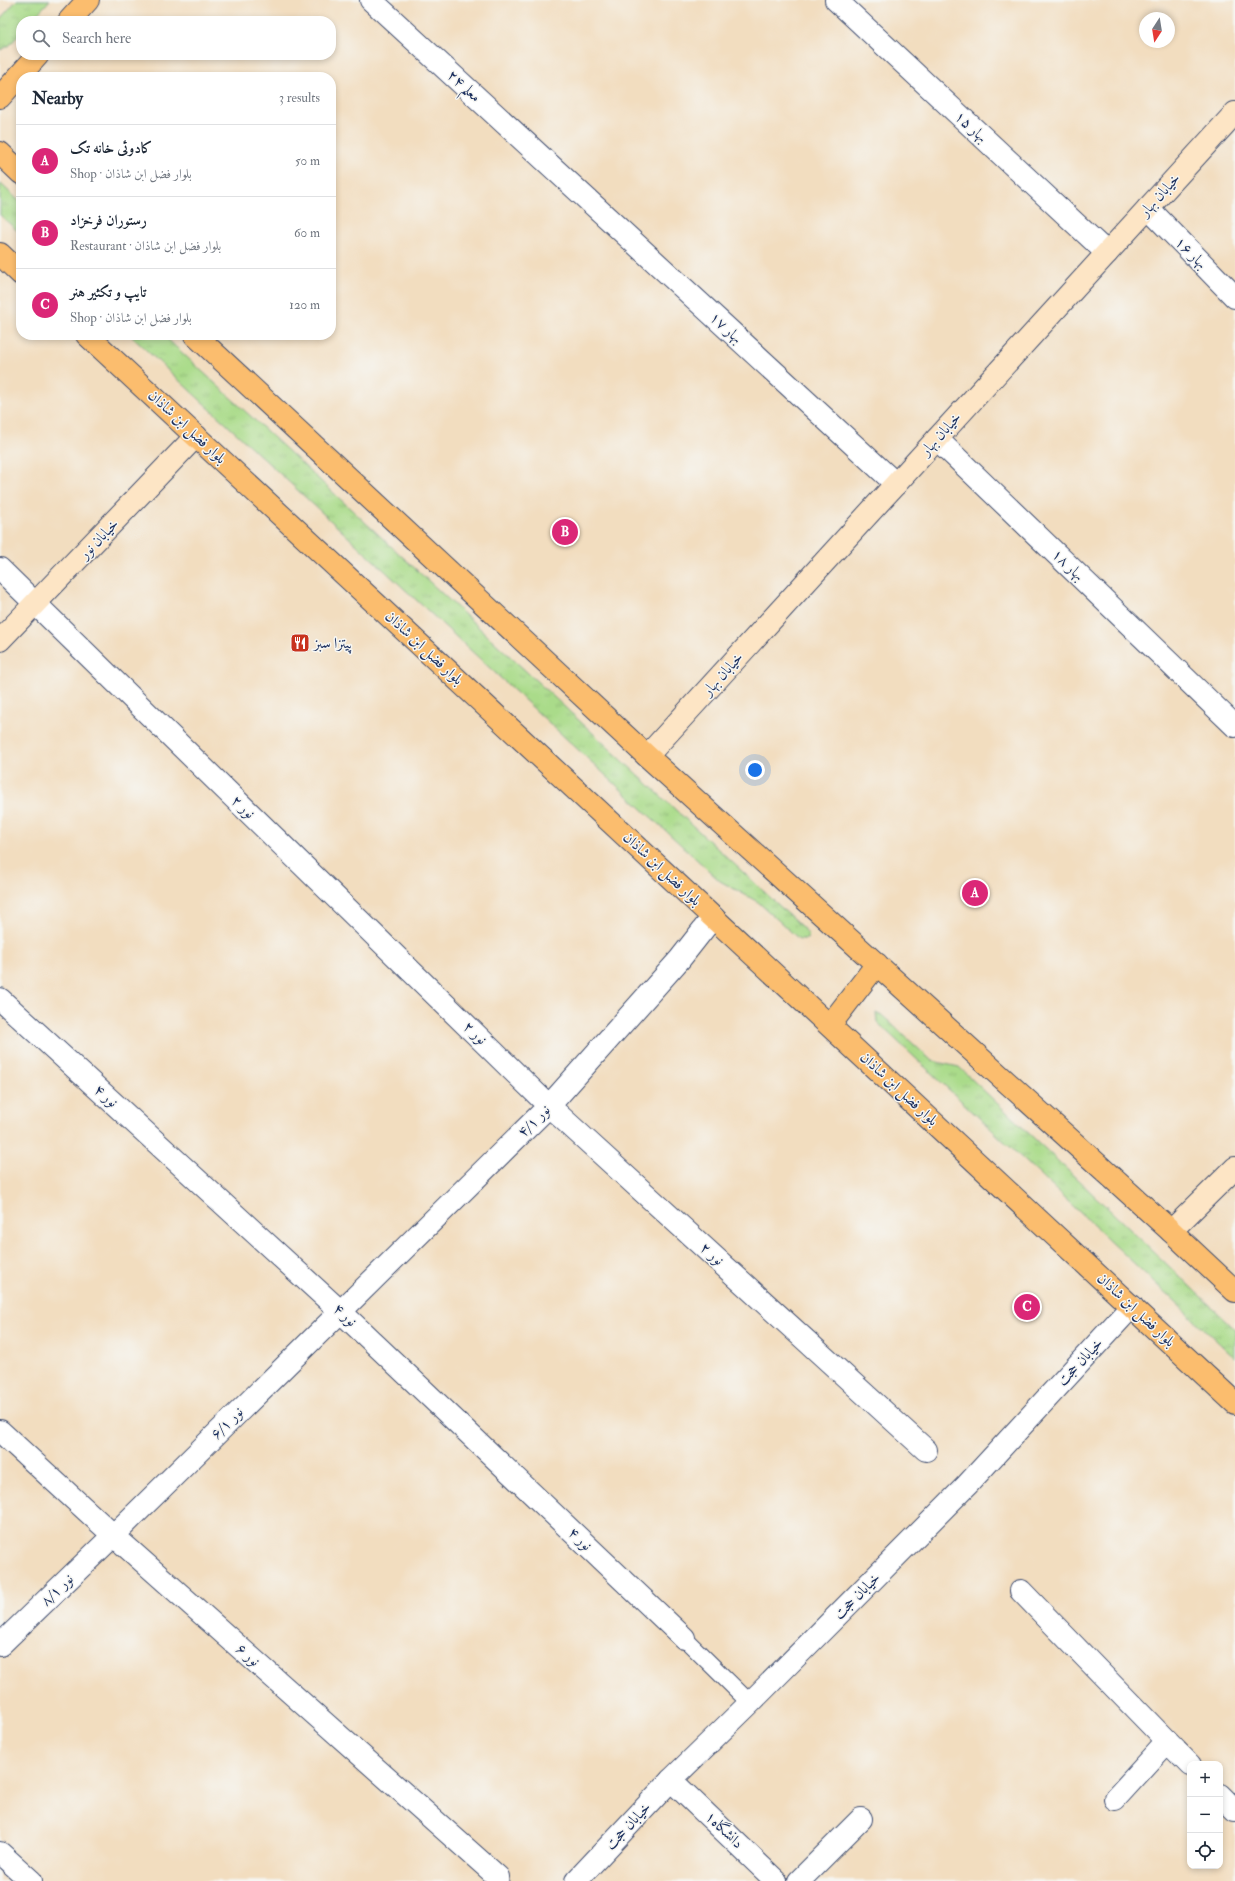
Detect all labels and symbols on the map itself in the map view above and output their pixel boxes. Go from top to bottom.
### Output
north arrow [1139,12,1175,48]
street label: معلم ۲۴ [440,66,485,110]
street label: بهار ۱۵ [951,107,991,147]
street label: خیابان بهار [1134,169,1185,222]
street label: بهار ۱۶ [1171,233,1211,273]
street label: بهار ۱۷ [706,308,746,348]
street label: بلوار فضل ابن شاذان [143,386,230,469]
street label: خیابان بهار [915,408,966,461]
street label: خیابان نور [74,515,123,565]
pin: B [552,517,578,547]
street label: بهار ۱۸ [1048,545,1088,585]
street label: بلوار فضل ابن شاذان [380,607,467,690]
restaurant icon: پیتزا سبز [289,632,311,654]
place label: پیتزا سبز [312,634,352,654]
street label: خیابان بهار [697,648,748,701]
your location [745,760,765,780]
street label: نور ۲ [227,791,259,823]
street label: بلوار فضل ابن شاذان [618,828,705,911]
pin: A [962,878,988,908]
street label: نور ۲ [459,1017,491,1049]
street label: بلوار فضل ابن شاذان [855,1048,942,1131]
street label: نور ۴ [90,1080,122,1112]
street label: نور ۴/۱ [514,1101,554,1141]
street label: نور ۲ [696,1238,728,1270]
street label: بلوار فضل ابن شاذان [1092,1269,1179,1352]
pin: C [1014,1292,1040,1322]
street label: نور ۴ [329,1299,361,1331]
street label: خیابان حجت [1053,1334,1107,1390]
street label: نور ۶/۱ [207,1403,247,1443]
street label: نور ۴ [564,1523,596,1555]
street label: خیابان حجت [829,1568,885,1624]
street label: نور ۸/۱ [37,1570,78,1610]
street label: نور ۶ [232,1639,264,1671]
street label: خیابان حجت [601,1798,655,1854]
street label: دانشگاه۱ [701,1807,748,1853]

